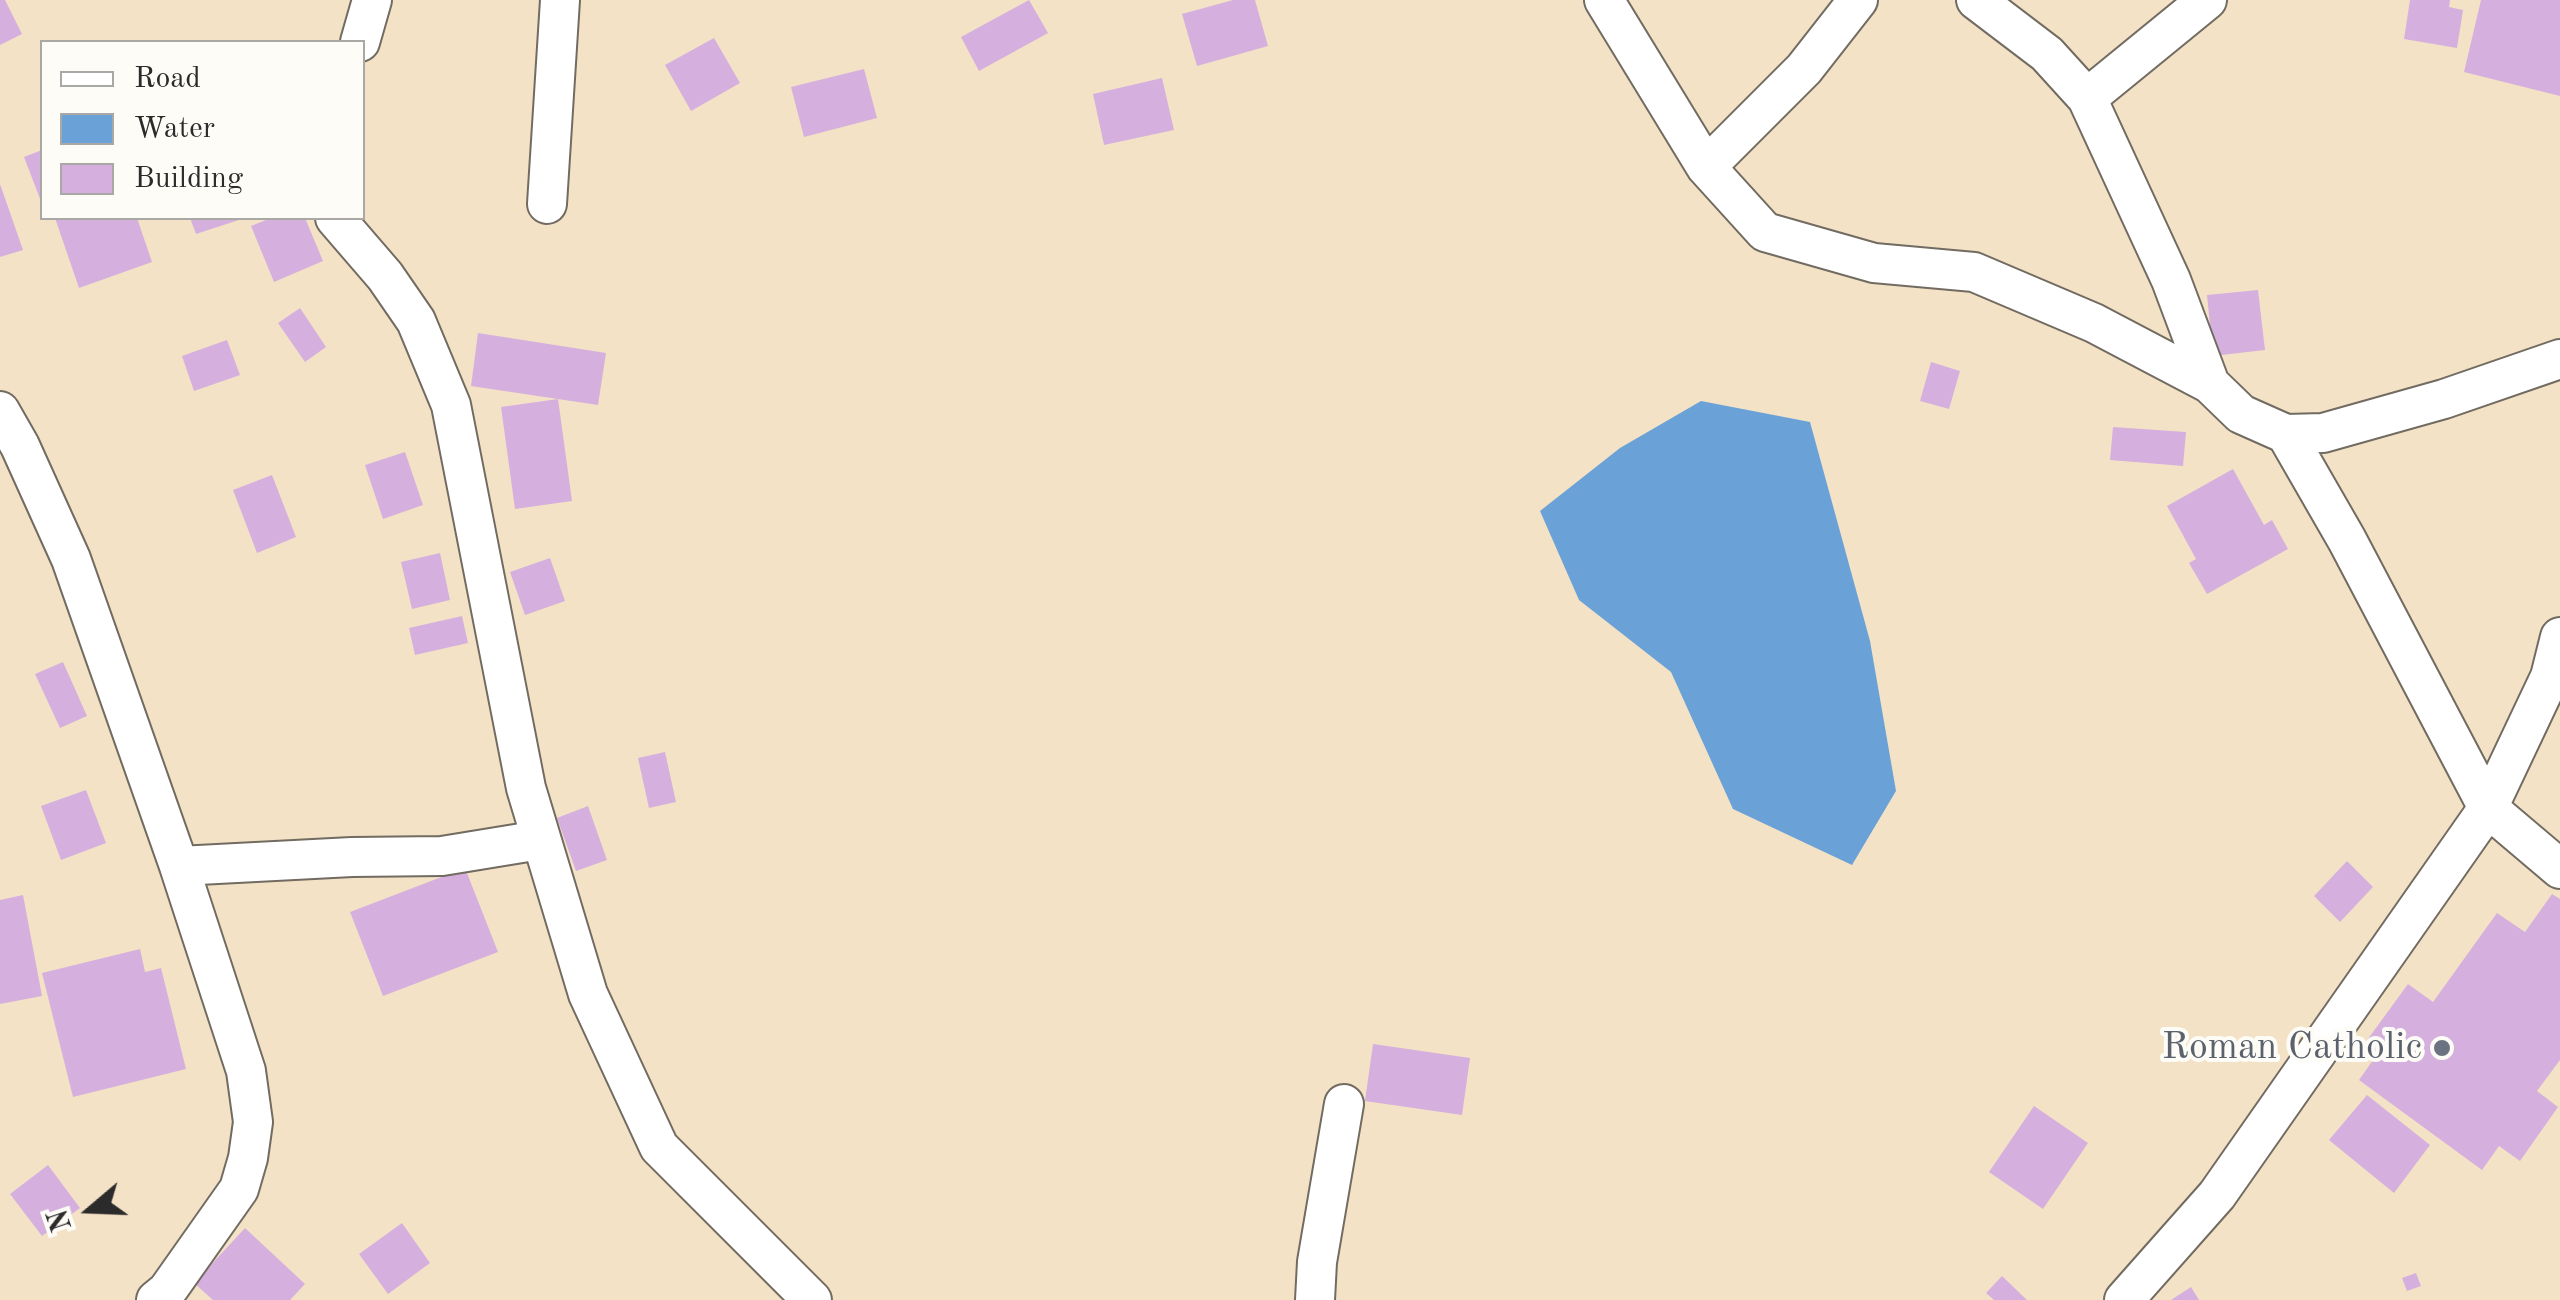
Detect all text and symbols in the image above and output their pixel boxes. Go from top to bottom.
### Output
legend [40,40,365,220]
text: Road [134,64,201,94]
text: Water [134,114,215,144]
text: Building [134,164,243,194]
place label: Roman Catholic [2162,1025,2422,1071]
marker: Roman Catholic [2431,1037,2453,1059]
north arrow [40,1160,140,1260]
text: N [45,1205,78,1234]

